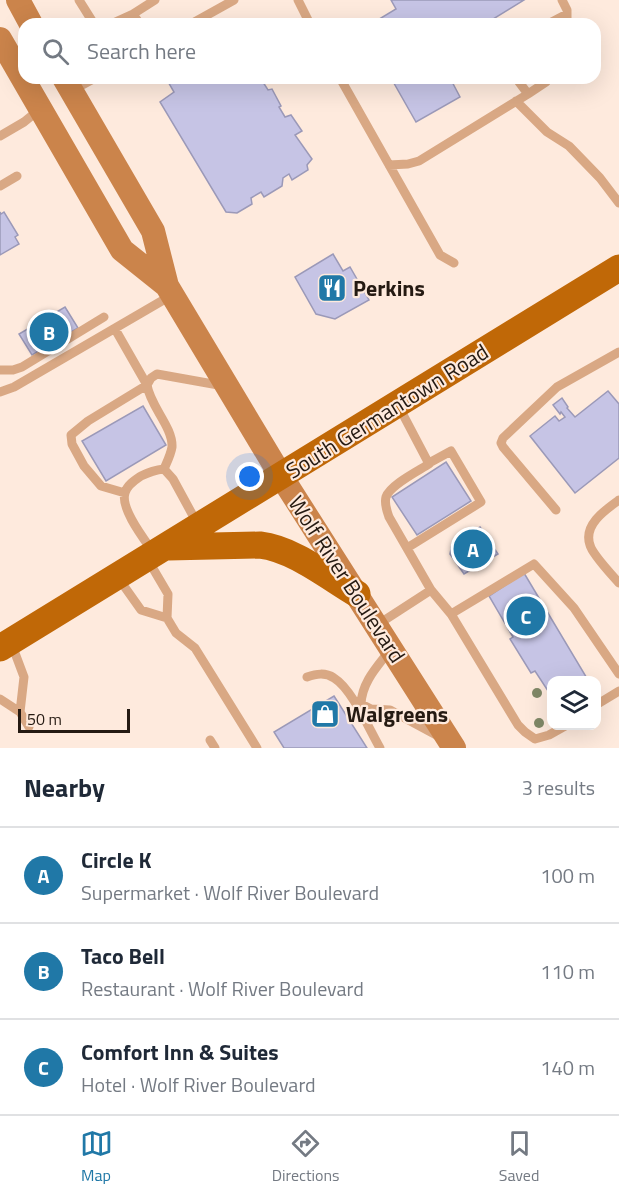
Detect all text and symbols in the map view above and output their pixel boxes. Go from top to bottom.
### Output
search box [18,18,601,84]
text: Search here [87,34,196,68]
icon: search [39,35,72,68]
place label: Perkins [353,271,425,305]
restaurant icon: Perkins [316,272,348,304]
pin: B [29,310,68,354]
street label: South Germantown Road [279,335,495,487]
your location [235,462,264,491]
street label: Wolf River Boulevard [280,489,414,669]
pin: A [454,526,492,572]
pin: C [506,594,546,638]
map controls [547,676,601,730]
button: layers [547,676,601,730]
place label: Walgreens [346,697,448,731]
shop icon: Walgreens [309,698,341,730]
scale bar [18,706,130,734]
text: 50 m [27,707,62,731]
text: Nearby [24,768,105,807]
text: 3 results [522,772,595,803]
text: Circle K [81,843,152,877]
text: A [37,860,50,891]
text: 100 m [540,860,595,891]
text: Supermarket · Wolf River Boulevard [81,877,379,908]
text: Taco Bell [81,939,165,973]
text: B [37,956,50,987]
text: 110 m [540,956,595,987]
text: Restaurant · Wolf River Boulevard [81,973,364,1004]
text: Comfort Inn & Suites [81,1035,279,1069]
text: C [38,1052,49,1083]
text: 140 m [540,1052,595,1083]
text: Hotel · Wolf River Boulevard [81,1069,316,1100]
tab: Map [80,1127,113,1187]
tab: Directions [272,1127,340,1187]
tab: Saved [499,1127,539,1187]

